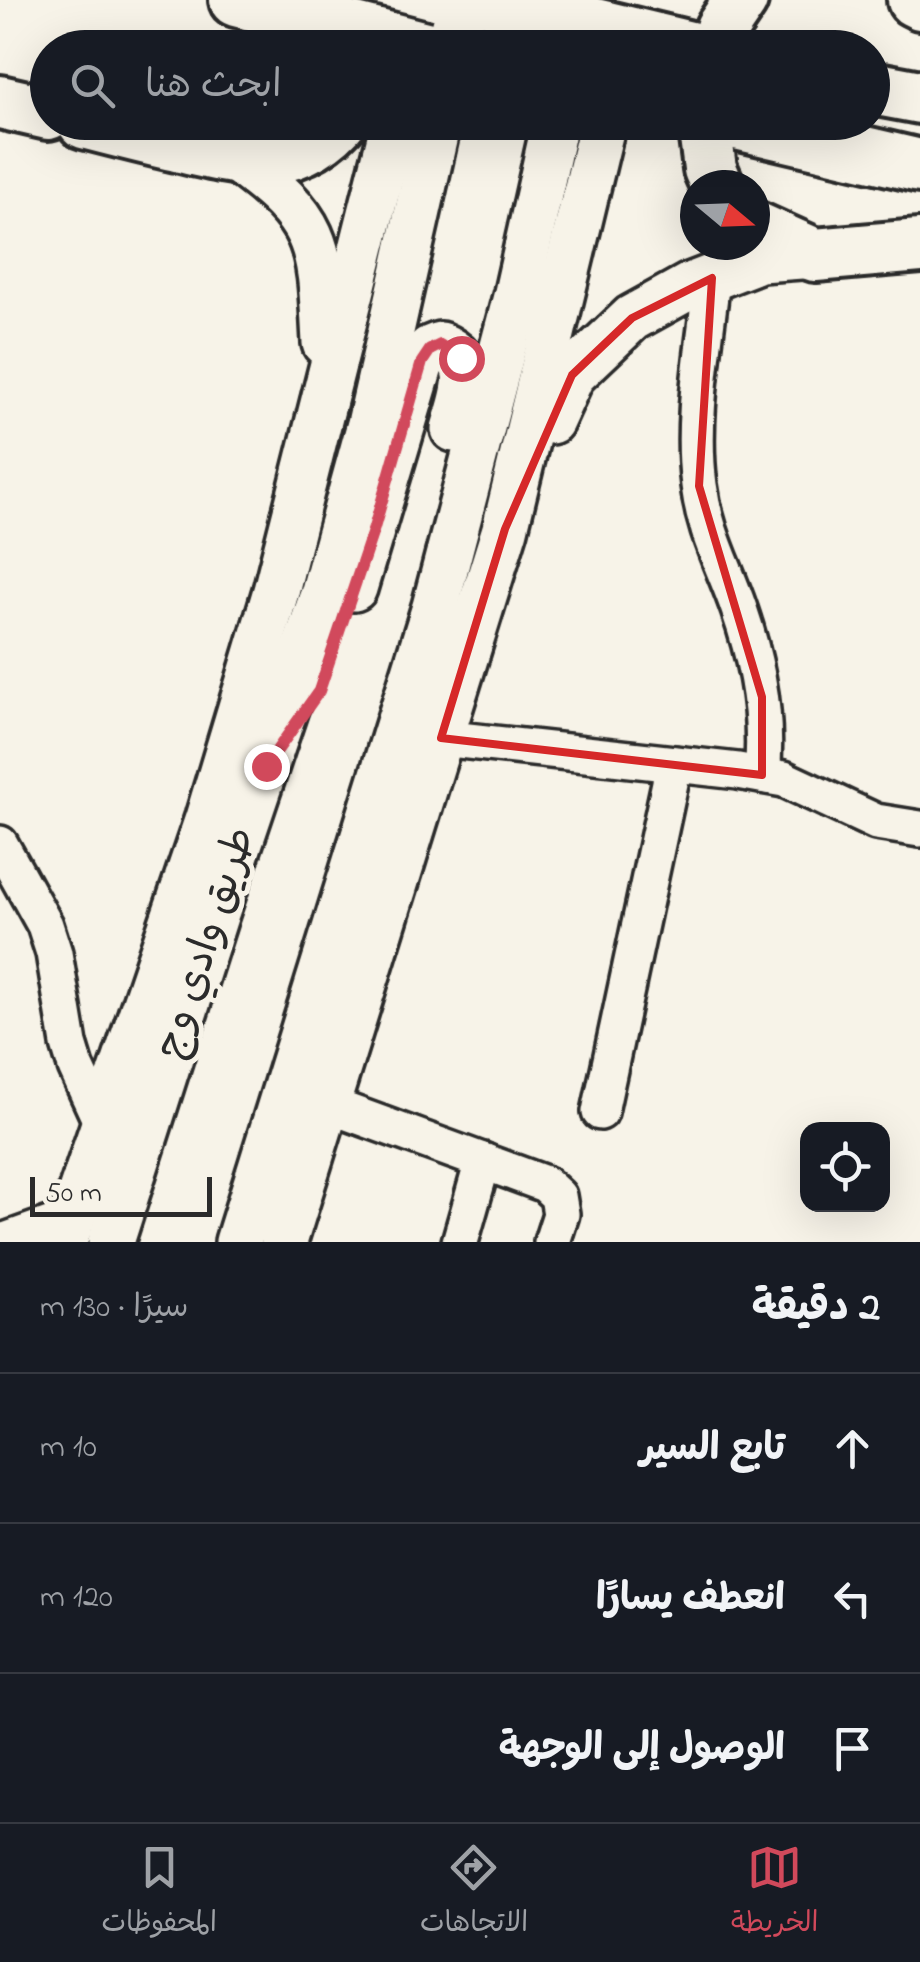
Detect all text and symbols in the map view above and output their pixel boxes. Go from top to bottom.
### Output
search box [30,30,890,140]
icon: search [65,58,120,113]
text: ابحث هنا [145,59,282,115]
north arrow [680,170,770,260]
route start [439,336,485,382]
route end [244,744,290,790]
street label: طريق وادي وج [141,819,273,1067]
map controls [800,1122,890,1212]
button: locate [800,1122,890,1212]
scale bar [30,1172,212,1216]
text: 50 m [45,1174,102,1215]
text: 2 دقيقة [752,1278,880,1339]
text: سيرًا · 130 m [40,1285,189,1332]
icon: ahead [825,1421,880,1476]
text: تابع السير [640,1422,785,1478]
text: 10 m [40,1425,97,1472]
icon: left [825,1571,880,1626]
text: انعطف يسارًا [596,1572,785,1628]
text: 120 m [40,1575,113,1622]
icon: arrive [825,1721,880,1776]
text: الوصول إلى الوجهة [499,1722,785,1778]
tab: المحفوظات [102,1840,217,1946]
tab: الاتجاهات [420,1840,528,1946]
tab: الخريطة [731,1840,818,1946]

